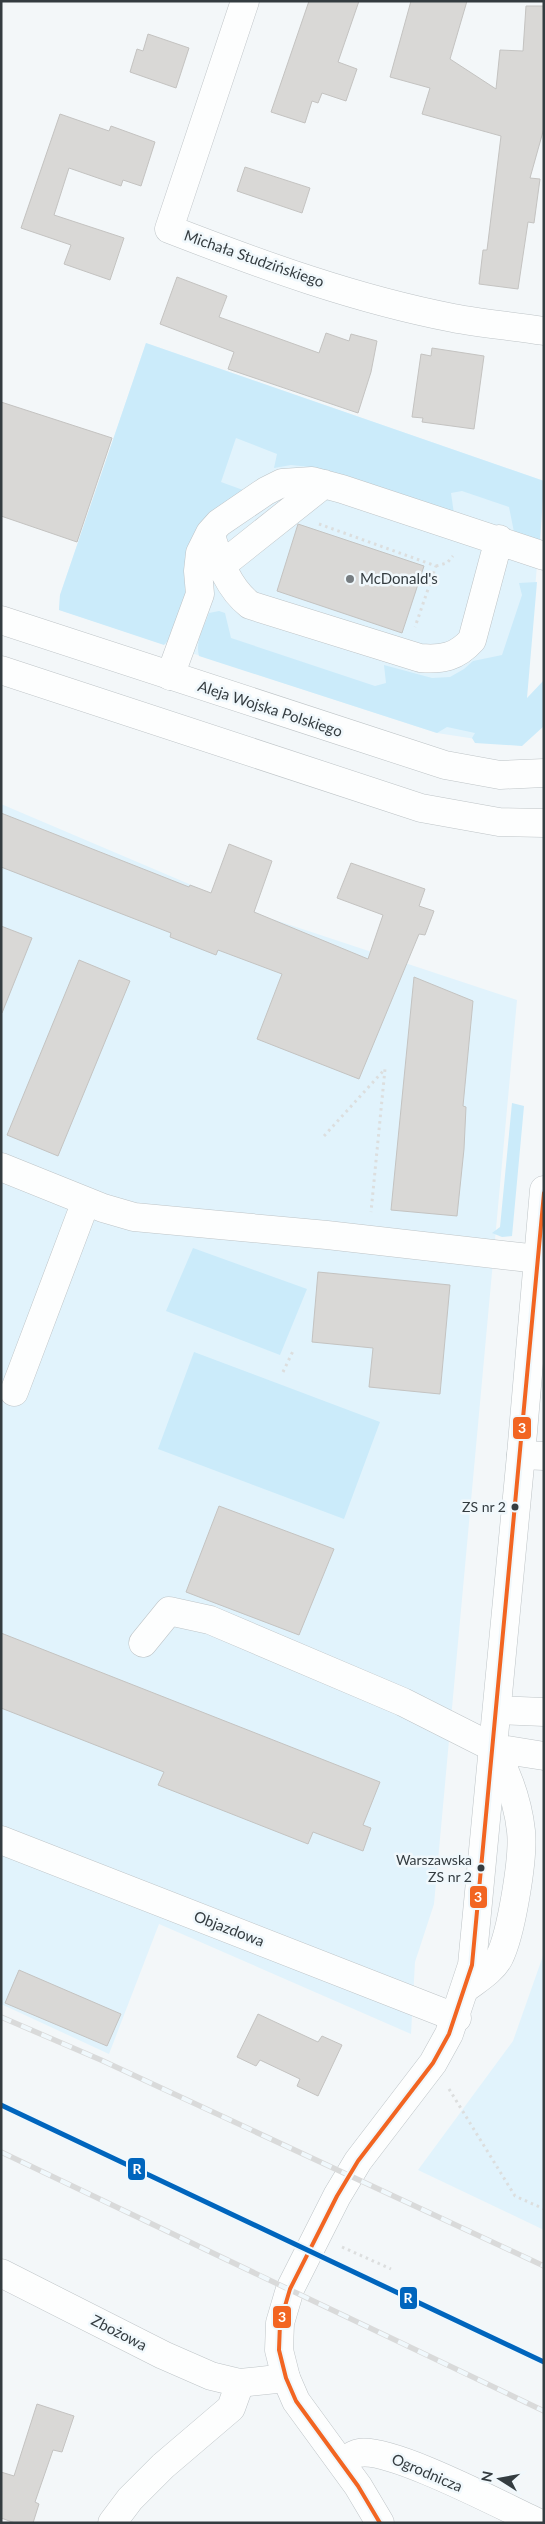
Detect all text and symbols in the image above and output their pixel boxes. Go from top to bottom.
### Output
street label: Michała Studzińskiego [182,226,327,290]
place label: McDonald's [360,569,438,587]
marker: McDonald's [344,573,356,585]
street label: Aleja Wojska Polskiego [196,676,345,740]
line badge: 3 [512,1416,532,1440]
text: 3 [518,1419,526,1436]
place label: ZS nr 2 [462,1498,506,1515]
marker: ZS nr 2 [510,1502,520,1512]
place label: Warszawska ZS nr 2 [396,1851,472,1885]
marker: Warszawska ZS nr 2 [476,1863,486,1873]
line badge: 3 [469,1885,488,1909]
text: 3 [474,1888,482,1905]
street label: Objazdowa [192,1906,267,1950]
line badge: R [127,2157,146,2181]
text: R [132,2160,142,2177]
line badge: R [399,2286,418,2310]
text: R [403,2289,413,2306]
line badge: 3 [272,2305,292,2329]
text: 3 [278,2308,286,2325]
street label: Zbożowa [89,2310,150,2354]
street label: Ogrodnicza [389,2449,465,2495]
north arrow [475,2454,525,2504]
text: N [477,2470,496,2483]

